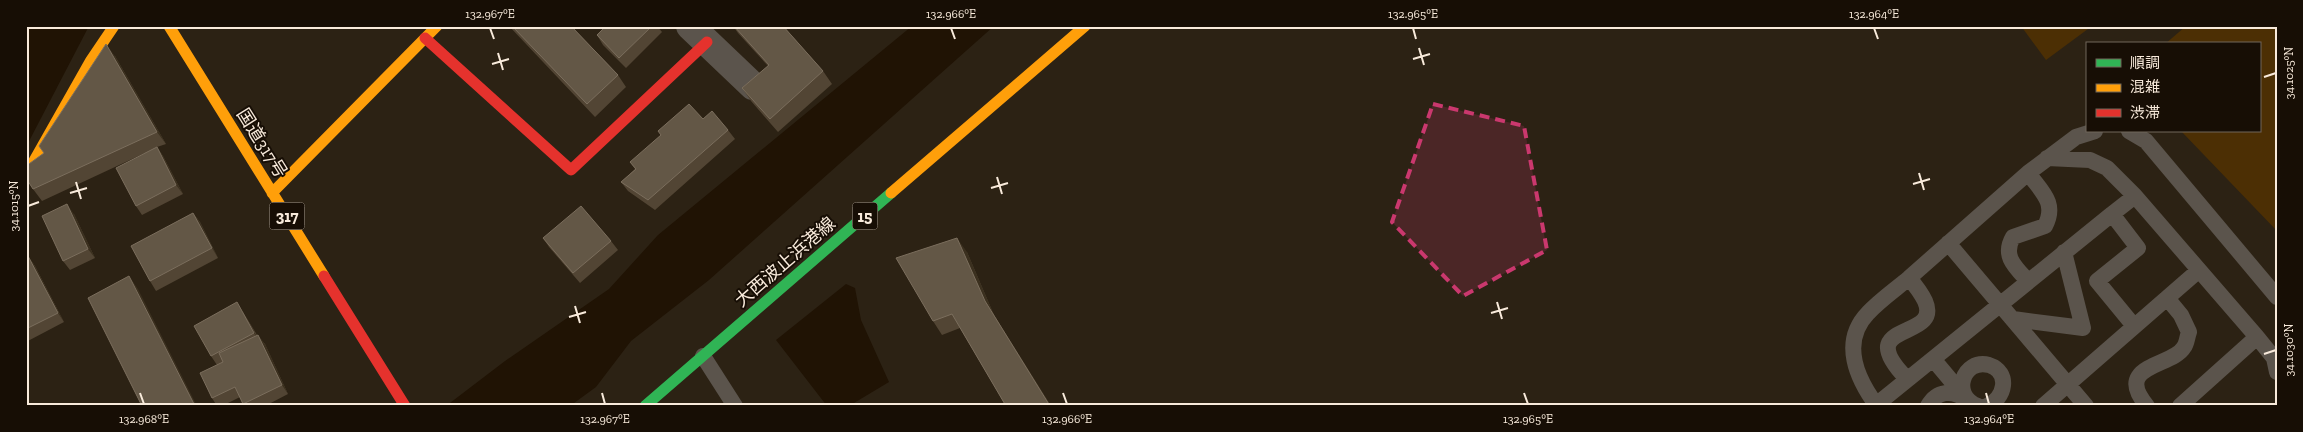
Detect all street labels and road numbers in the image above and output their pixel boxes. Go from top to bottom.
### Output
street label: 国道317号 [232,104,292,182]
road number: 317 [270,202,304,230]
road number: 15 [852,202,878,230]
street label: 大西波止浜港線 [730,212,840,312]

